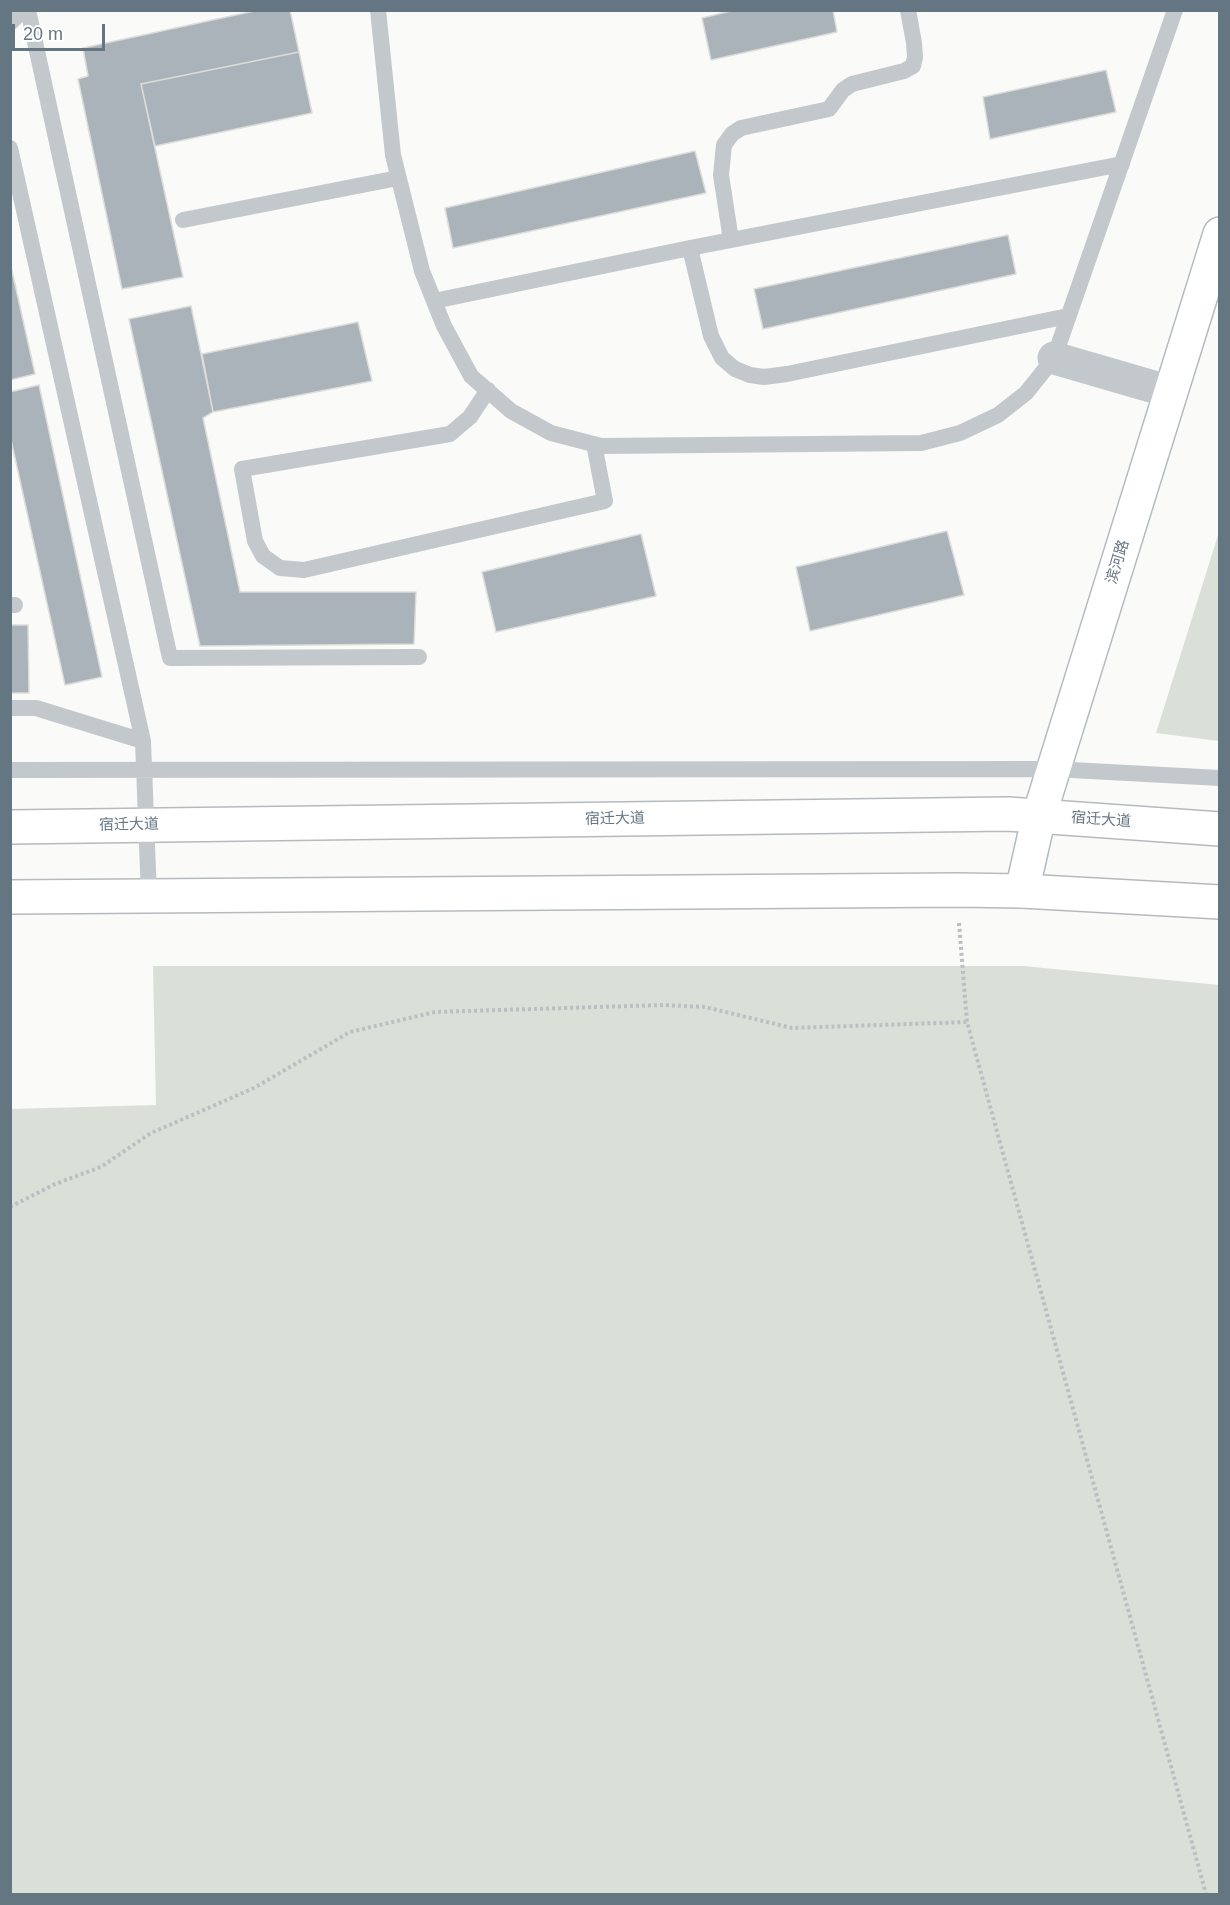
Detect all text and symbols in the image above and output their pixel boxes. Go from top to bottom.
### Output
scale bar [15,12,108,50]
text: 20 m [23,24,63,44]
street label: 滨河路 [1103,538,1133,586]
street label: 宿迁大道 [585,809,645,829]
street label: 宿迁大道 [1070,809,1132,831]
street label: 宿迁大道 [99,815,159,835]

